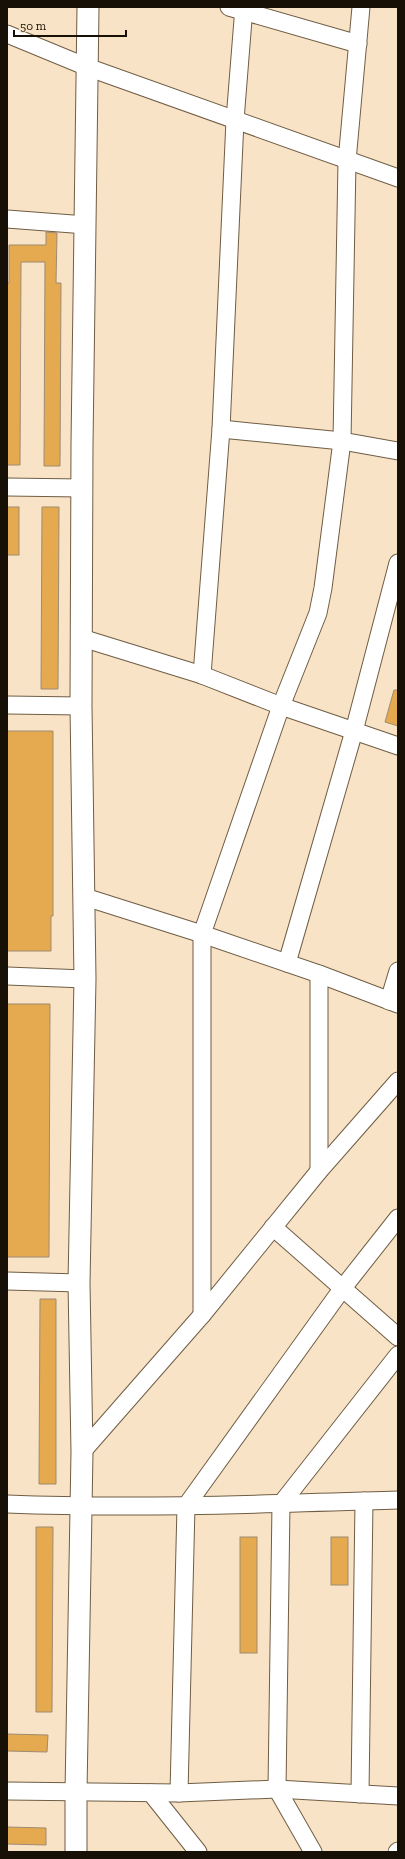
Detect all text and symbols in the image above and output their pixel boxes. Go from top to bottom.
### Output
scale bar [14,12,126,38]
text: 50 m [20,19,47,33]

